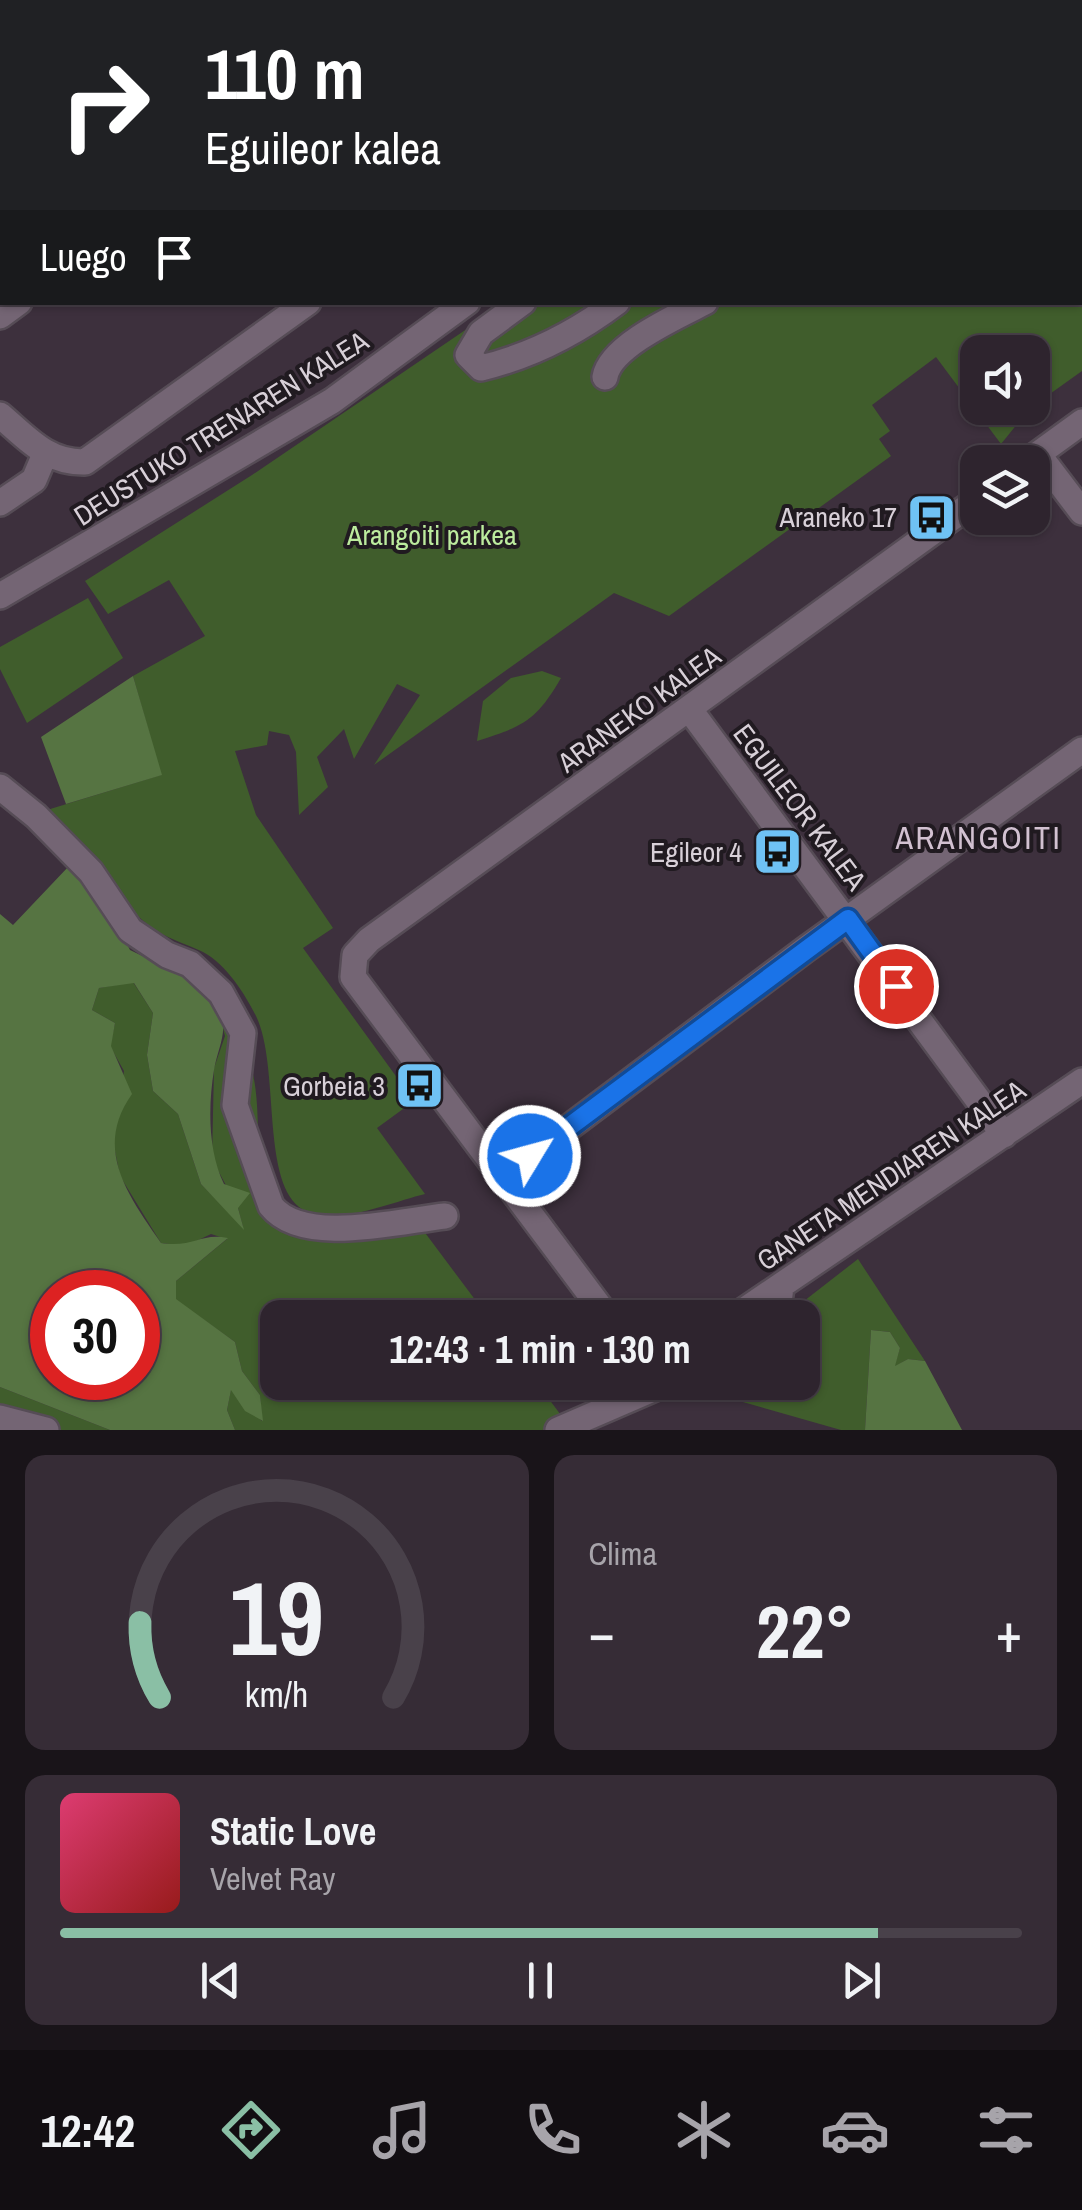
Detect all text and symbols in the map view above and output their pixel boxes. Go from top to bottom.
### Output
text: 110 m [205,27,365,121]
icon: right [40,40,170,170]
text: Eguileor kalea [205,117,441,178]
icon: arrive [147,230,202,285]
text: Luego [40,232,127,283]
street label: DEUSTUKO TRENAREN KALEA [67,321,376,534]
map controls [960,335,1050,535]
button: sound [960,335,1050,425]
button: layers [960,445,1050,535]
bus stop icon: Araneko 17 [906,491,958,543]
place label: Araneko 17 [779,498,897,536]
park label: Arangoiti parkea [346,516,517,554]
street label: ARANEKO KALEA [549,637,729,782]
street label: EGUILEOR KALEA [725,716,875,898]
district label: ARANGOITI [895,816,1062,859]
bus stop icon: Egileor 4 [751,826,803,878]
place label: Egileor 4 [650,833,742,871]
pin [854,944,939,1029]
icon: arrive [869,959,924,1014]
bus stop icon: Gorbeia 3 [394,1060,446,1112]
place label: Gorbeia 3 [283,1067,385,1105]
street label: GANETA MENDIAREN KALEA [749,1071,1033,1279]
position arrow [478,1104,582,1208]
speed limit sign: 30 [30,1270,160,1400]
text: 12:43 · 1 min · 130 m [389,1324,691,1375]
text: Clima [589,1532,657,1575]
text: 19 [229,1547,324,1687]
text: 22° [756,1580,854,1681]
text: − [589,1595,615,1669]
text: + [996,1595,1022,1669]
text: km/h [245,1670,309,1718]
text: Static Love [210,1806,376,1857]
text: Velvet Ray [210,1857,335,1900]
icon: previous [193,1953,248,2008]
icon: pause [513,1953,568,2008]
icon: next [834,1953,889,2008]
icon: directions [216,2095,286,2165]
icon: music [367,2095,437,2165]
icon: phone [518,2095,588,2165]
icon: climate [669,2095,739,2165]
icon: car [820,2095,890,2165]
icon: filters [971,2095,1041,2165]
text: 12:42 [41,2100,135,2161]

